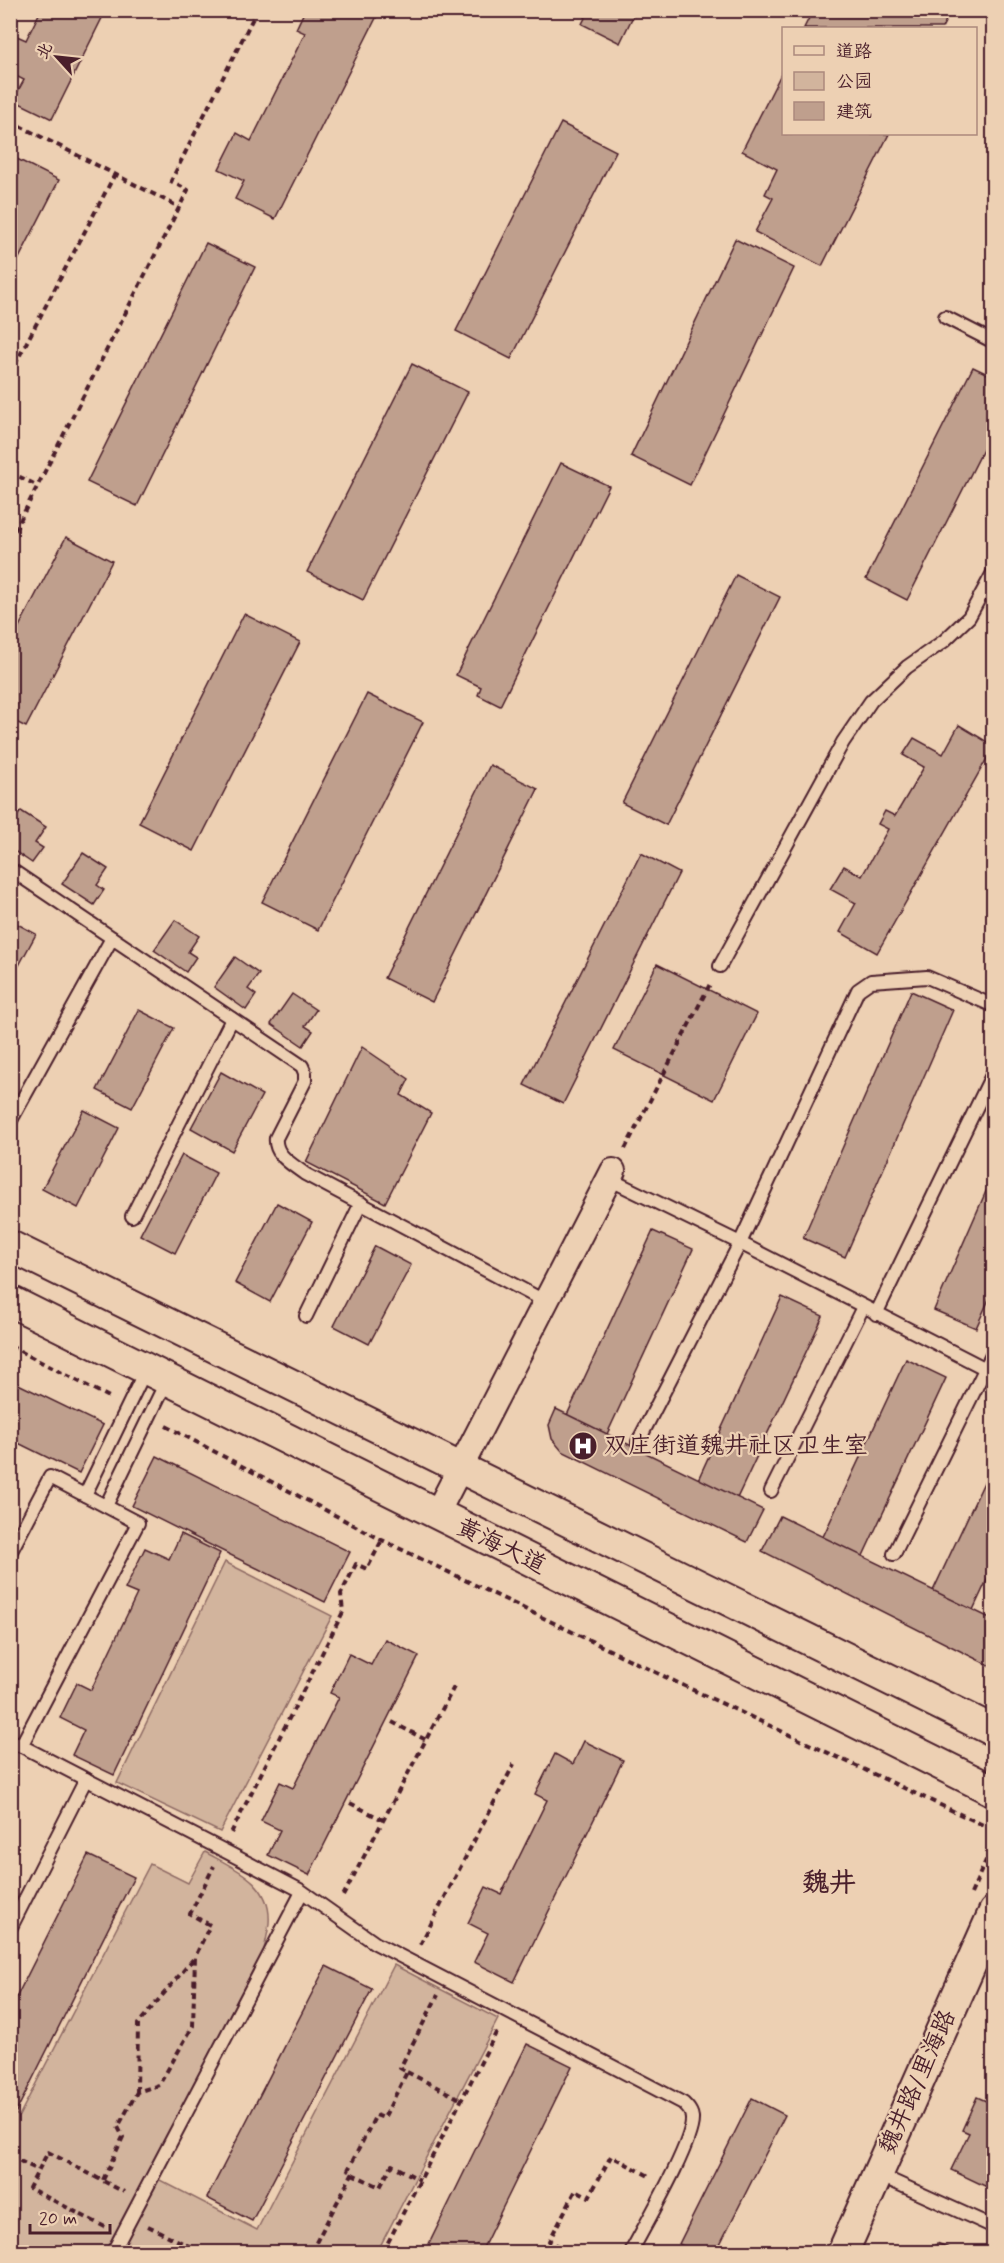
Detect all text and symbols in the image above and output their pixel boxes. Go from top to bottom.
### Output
north arrow [27,27,87,87]
legend [782,27,977,135]
text: 北 [32,39,58,63]
text: 道路 [836,40,872,64]
text: 公园 [836,70,872,94]
text: 建筑 [836,100,872,124]
hospital icon: 双庄街道魏井社区卫生室 [567,1430,599,1462]
place label: 双庄街道魏井社区卫生室 [604,1431,868,1462]
street label: 黄海大道 [451,1512,551,1582]
district label: 魏井 [802,1866,856,1901]
street label: 魏井路/里海路 [872,2005,964,2159]
scale bar [30,2197,110,2235]
text: 20 m [39,2207,77,2231]

